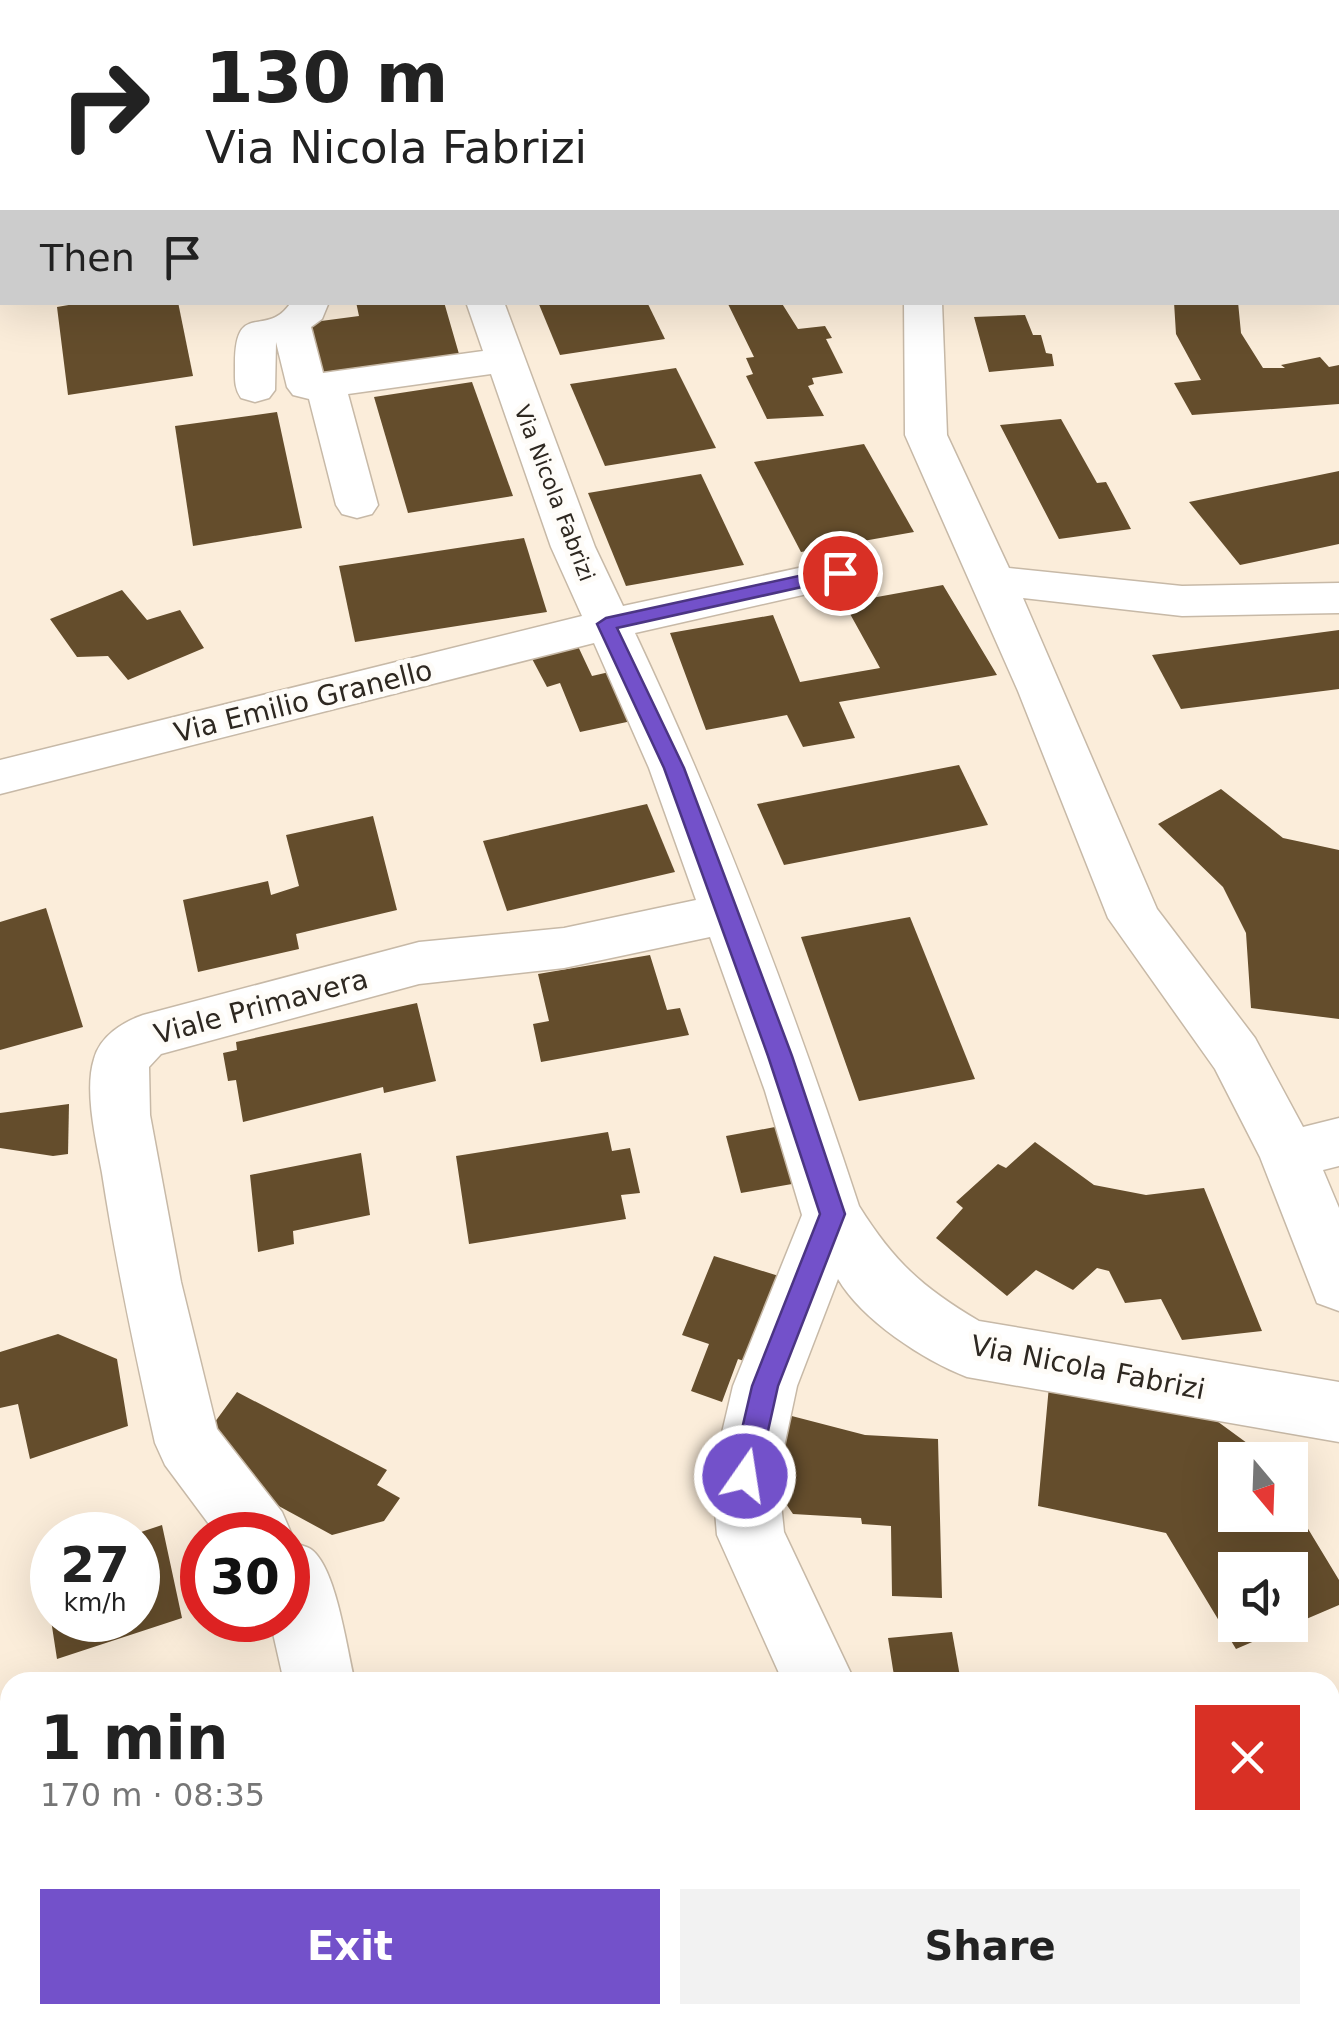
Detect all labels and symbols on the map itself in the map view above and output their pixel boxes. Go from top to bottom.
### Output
street label: Via Nicola Fabrizi [509,402,600,585]
pin [798,531,883,616]
street label: Via Emilio Granello [171,653,436,750]
street label: Viale Primavera [151,962,372,1051]
street label: Via Nicola Fabrizi [968,1329,1208,1406]
position arrow [693,1424,797,1528]
north arrow [1218,1442,1308,1532]
speed limit sign: 30 [180,1512,310,1642]

